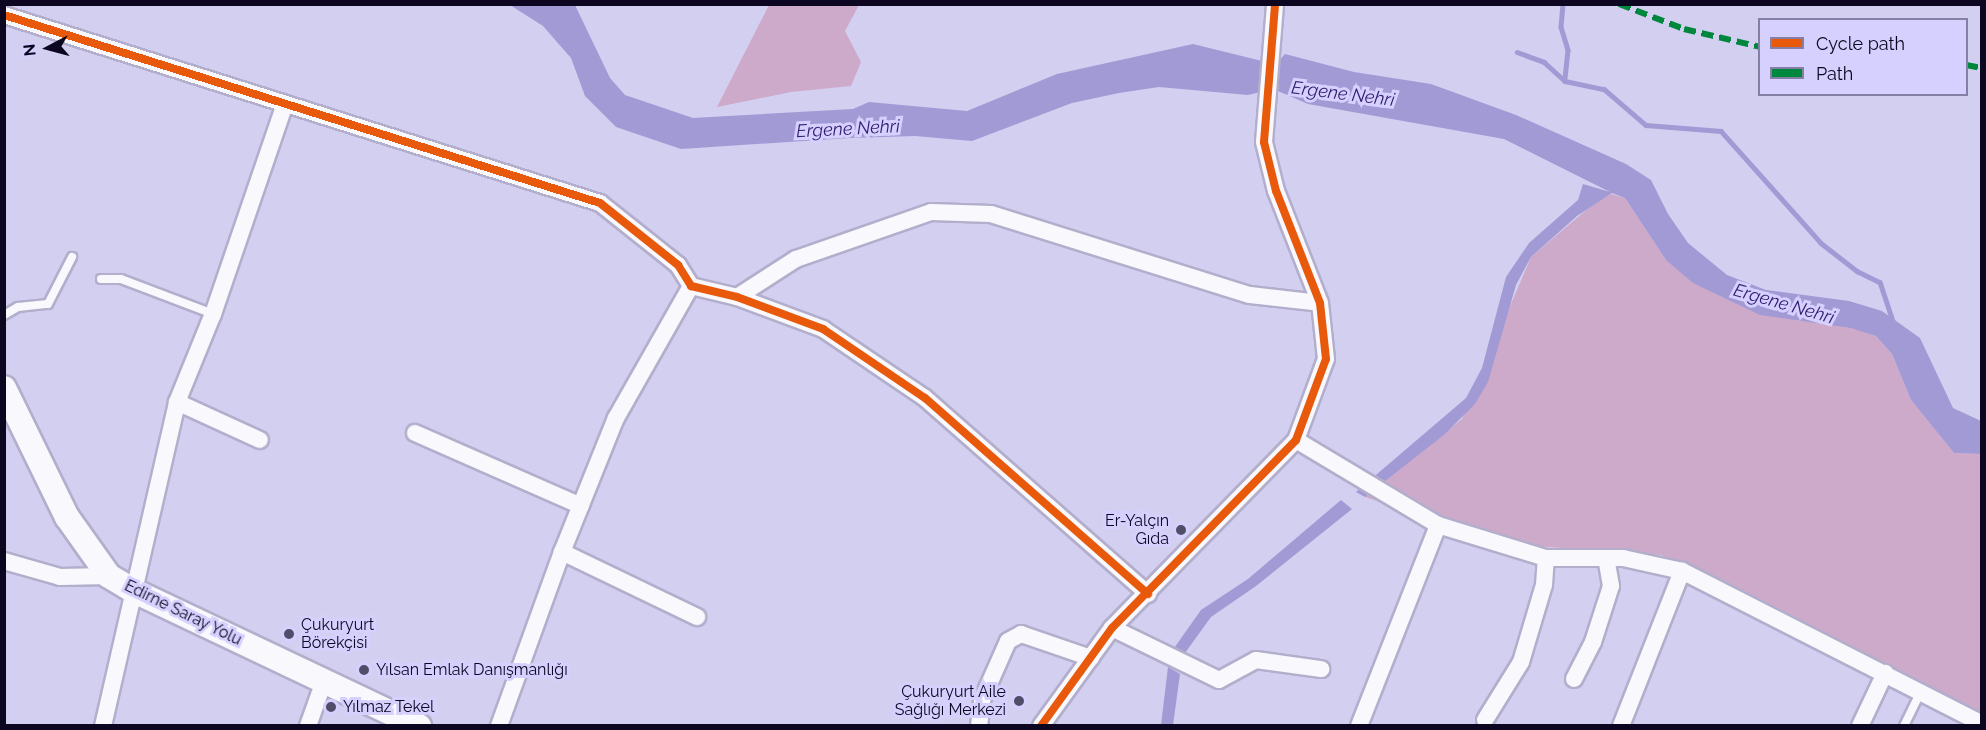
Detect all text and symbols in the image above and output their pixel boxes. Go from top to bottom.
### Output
north arrow [18,18,78,78]
legend [1758,18,1968,96]
text: Cycle path [1816,33,1905,54]
text: N [20,43,40,57]
text: Path [1816,63,1853,84]
water label: Ergene Nehri [1290,77,1396,111]
water label: Ergene Nehri [796,116,900,142]
water label: Ergene Nehri [1731,279,1837,329]
place label: Er-Yalçın Gıda [1105,511,1169,549]
marker: Er-Yalçın Gıda [1174,523,1188,537]
street label: Edirne Saray Yolu [121,576,245,650]
place label: Çukuryurt Börekçisi [301,615,374,653]
marker: Çukuryurt Börekçisi [282,627,296,641]
place label: Yılsan Emlak Danışmanlığı [376,660,568,680]
marker: Yılsan Emlak Danışmanlığı [357,663,371,677]
place label: Çukuryurt Aile Sağlığı Merkezi [895,682,1006,720]
marker: Çukuryurt Aile Sağlığı Merkezi [1010,692,1028,710]
place label: Yılmaz Tekel [343,697,435,717]
marker: Yılmaz Tekel [324,700,338,714]

